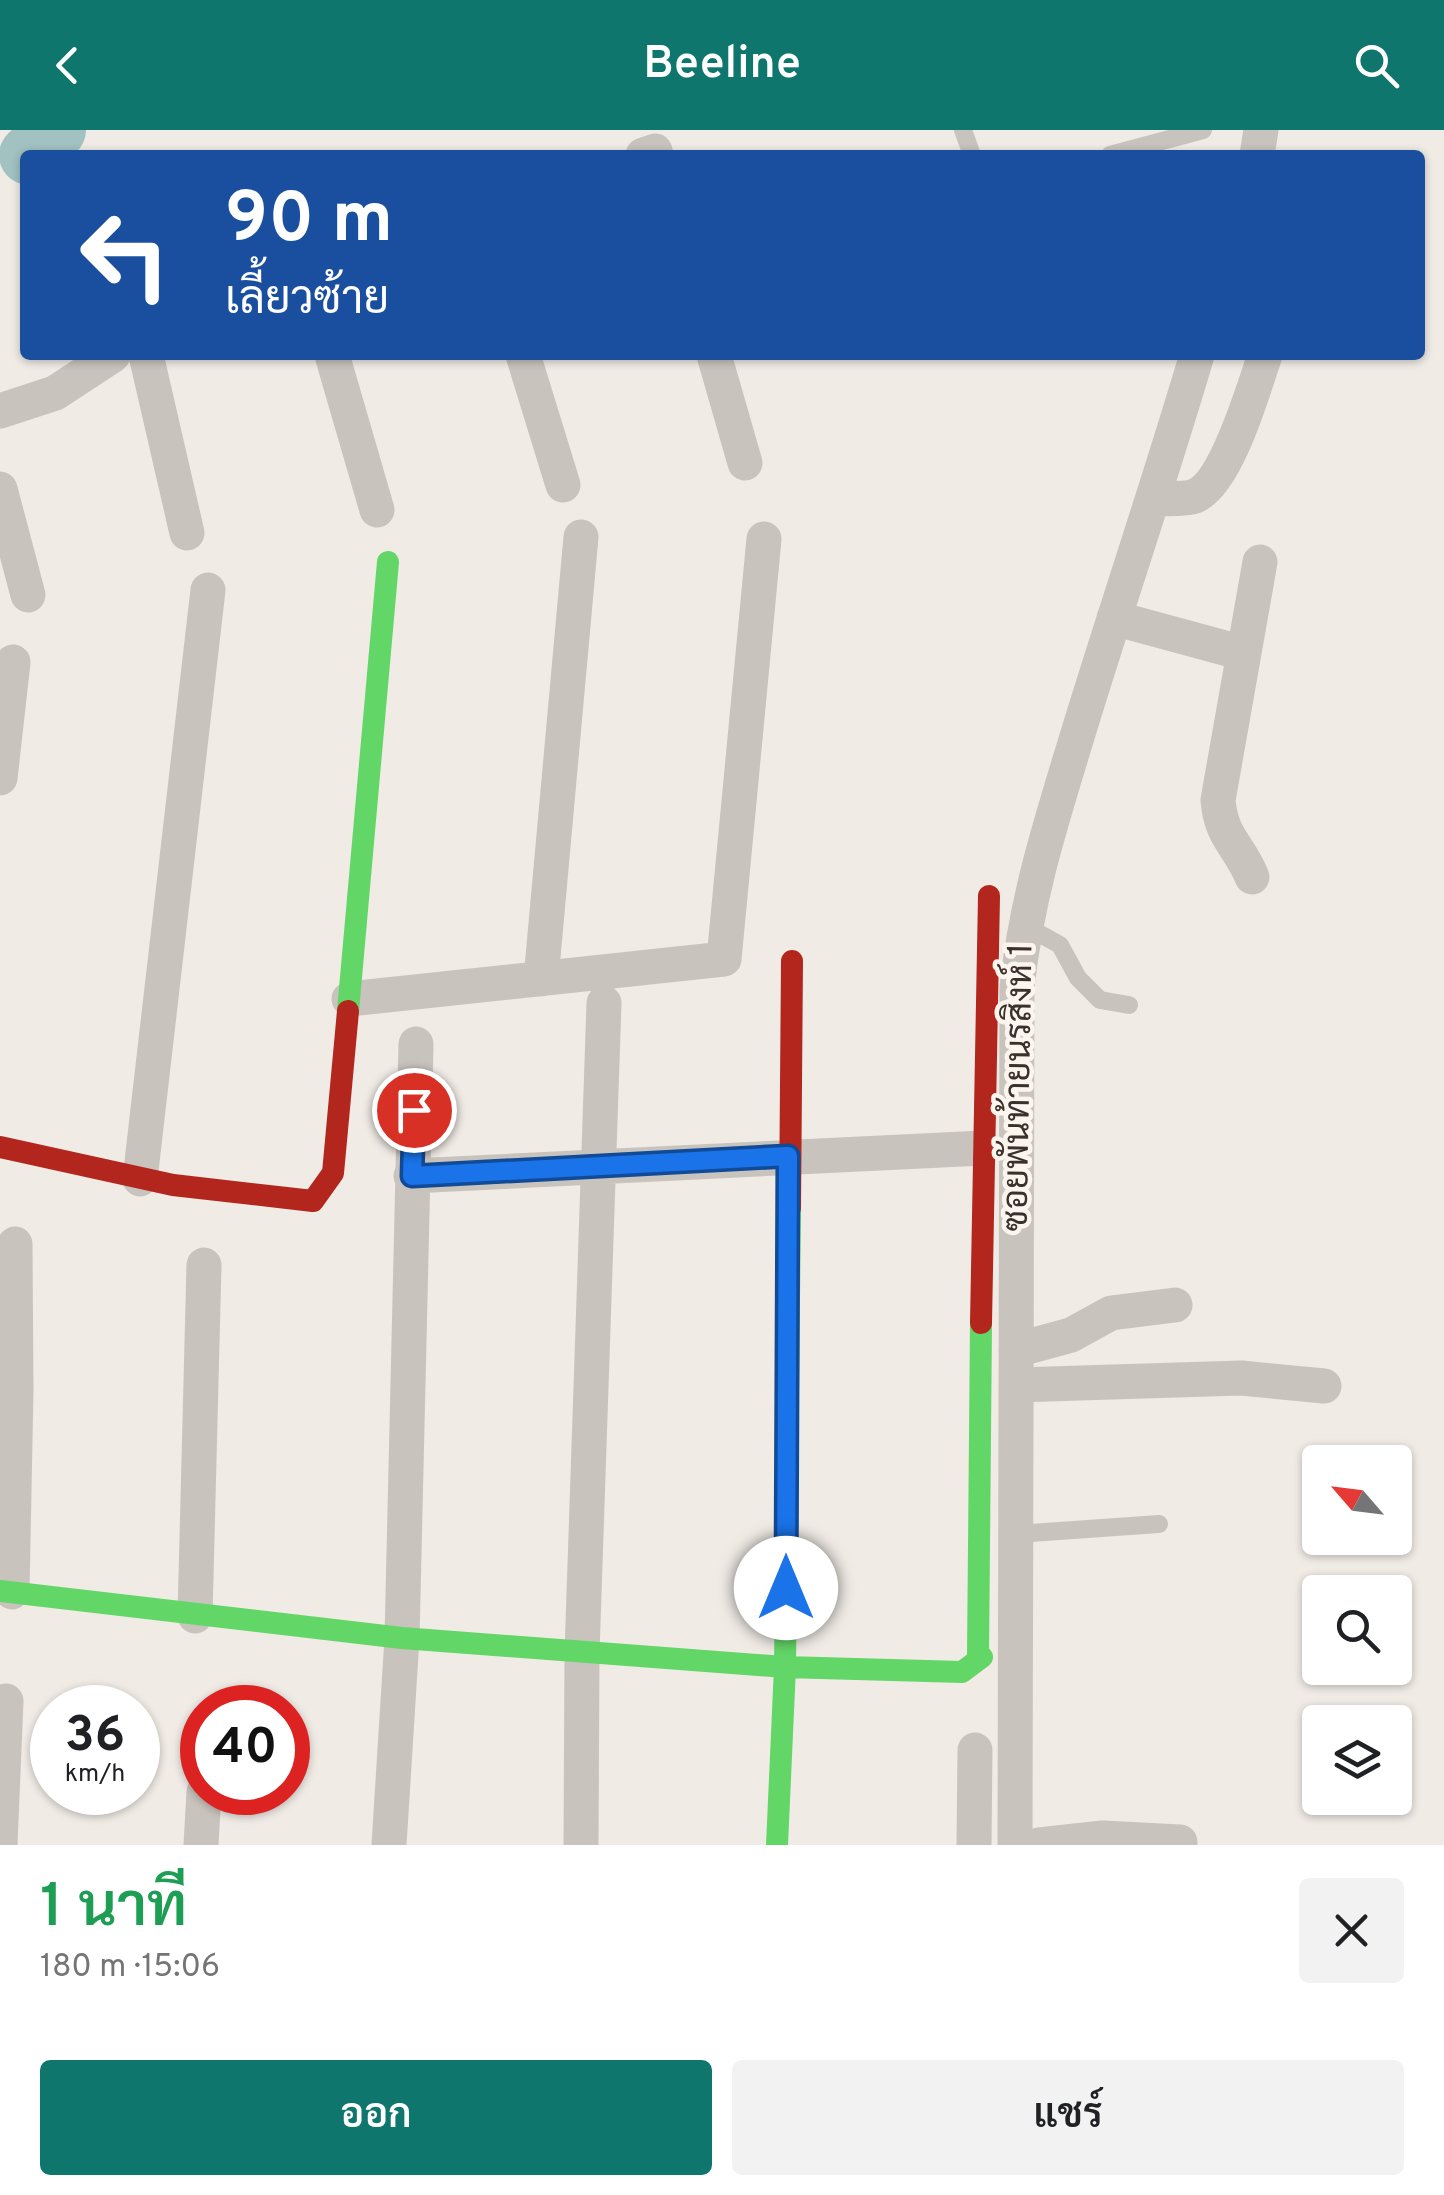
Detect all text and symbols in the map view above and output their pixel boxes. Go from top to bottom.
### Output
text: Beeline [643,37,801,94]
icon: back [40,38,95,93]
icon: search [1349,38,1404,93]
text: 90 m [225,178,393,267]
icon: left [60,190,190,320]
text: เลี้ยวซ้าย [225,273,389,330]
street label: ซอยพันท้ายนรสิงห์ 1 [991,942,1045,1232]
pin [372,1068,457,1153]
icon: arrive [387,1083,442,1138]
north arrow [1302,1445,1412,1555]
map controls [1302,1445,1412,1815]
position arrow [734,1536,838,1640]
button: search [1302,1575,1412,1685]
speed limit sign: 40 [180,1685,310,1815]
button: layers [1302,1705,1412,1815]
text: 36 [65,1706,125,1769]
text: km/h [65,1759,125,1791]
text: 1 นาที [40,1872,187,1948]
button: close [1299,1878,1404,1983]
text: 180 m · 15:06 [40,1948,220,1988]
button: ออก [40,2060,712,2175]
button: แชร์ [732,2060,1404,2175]

